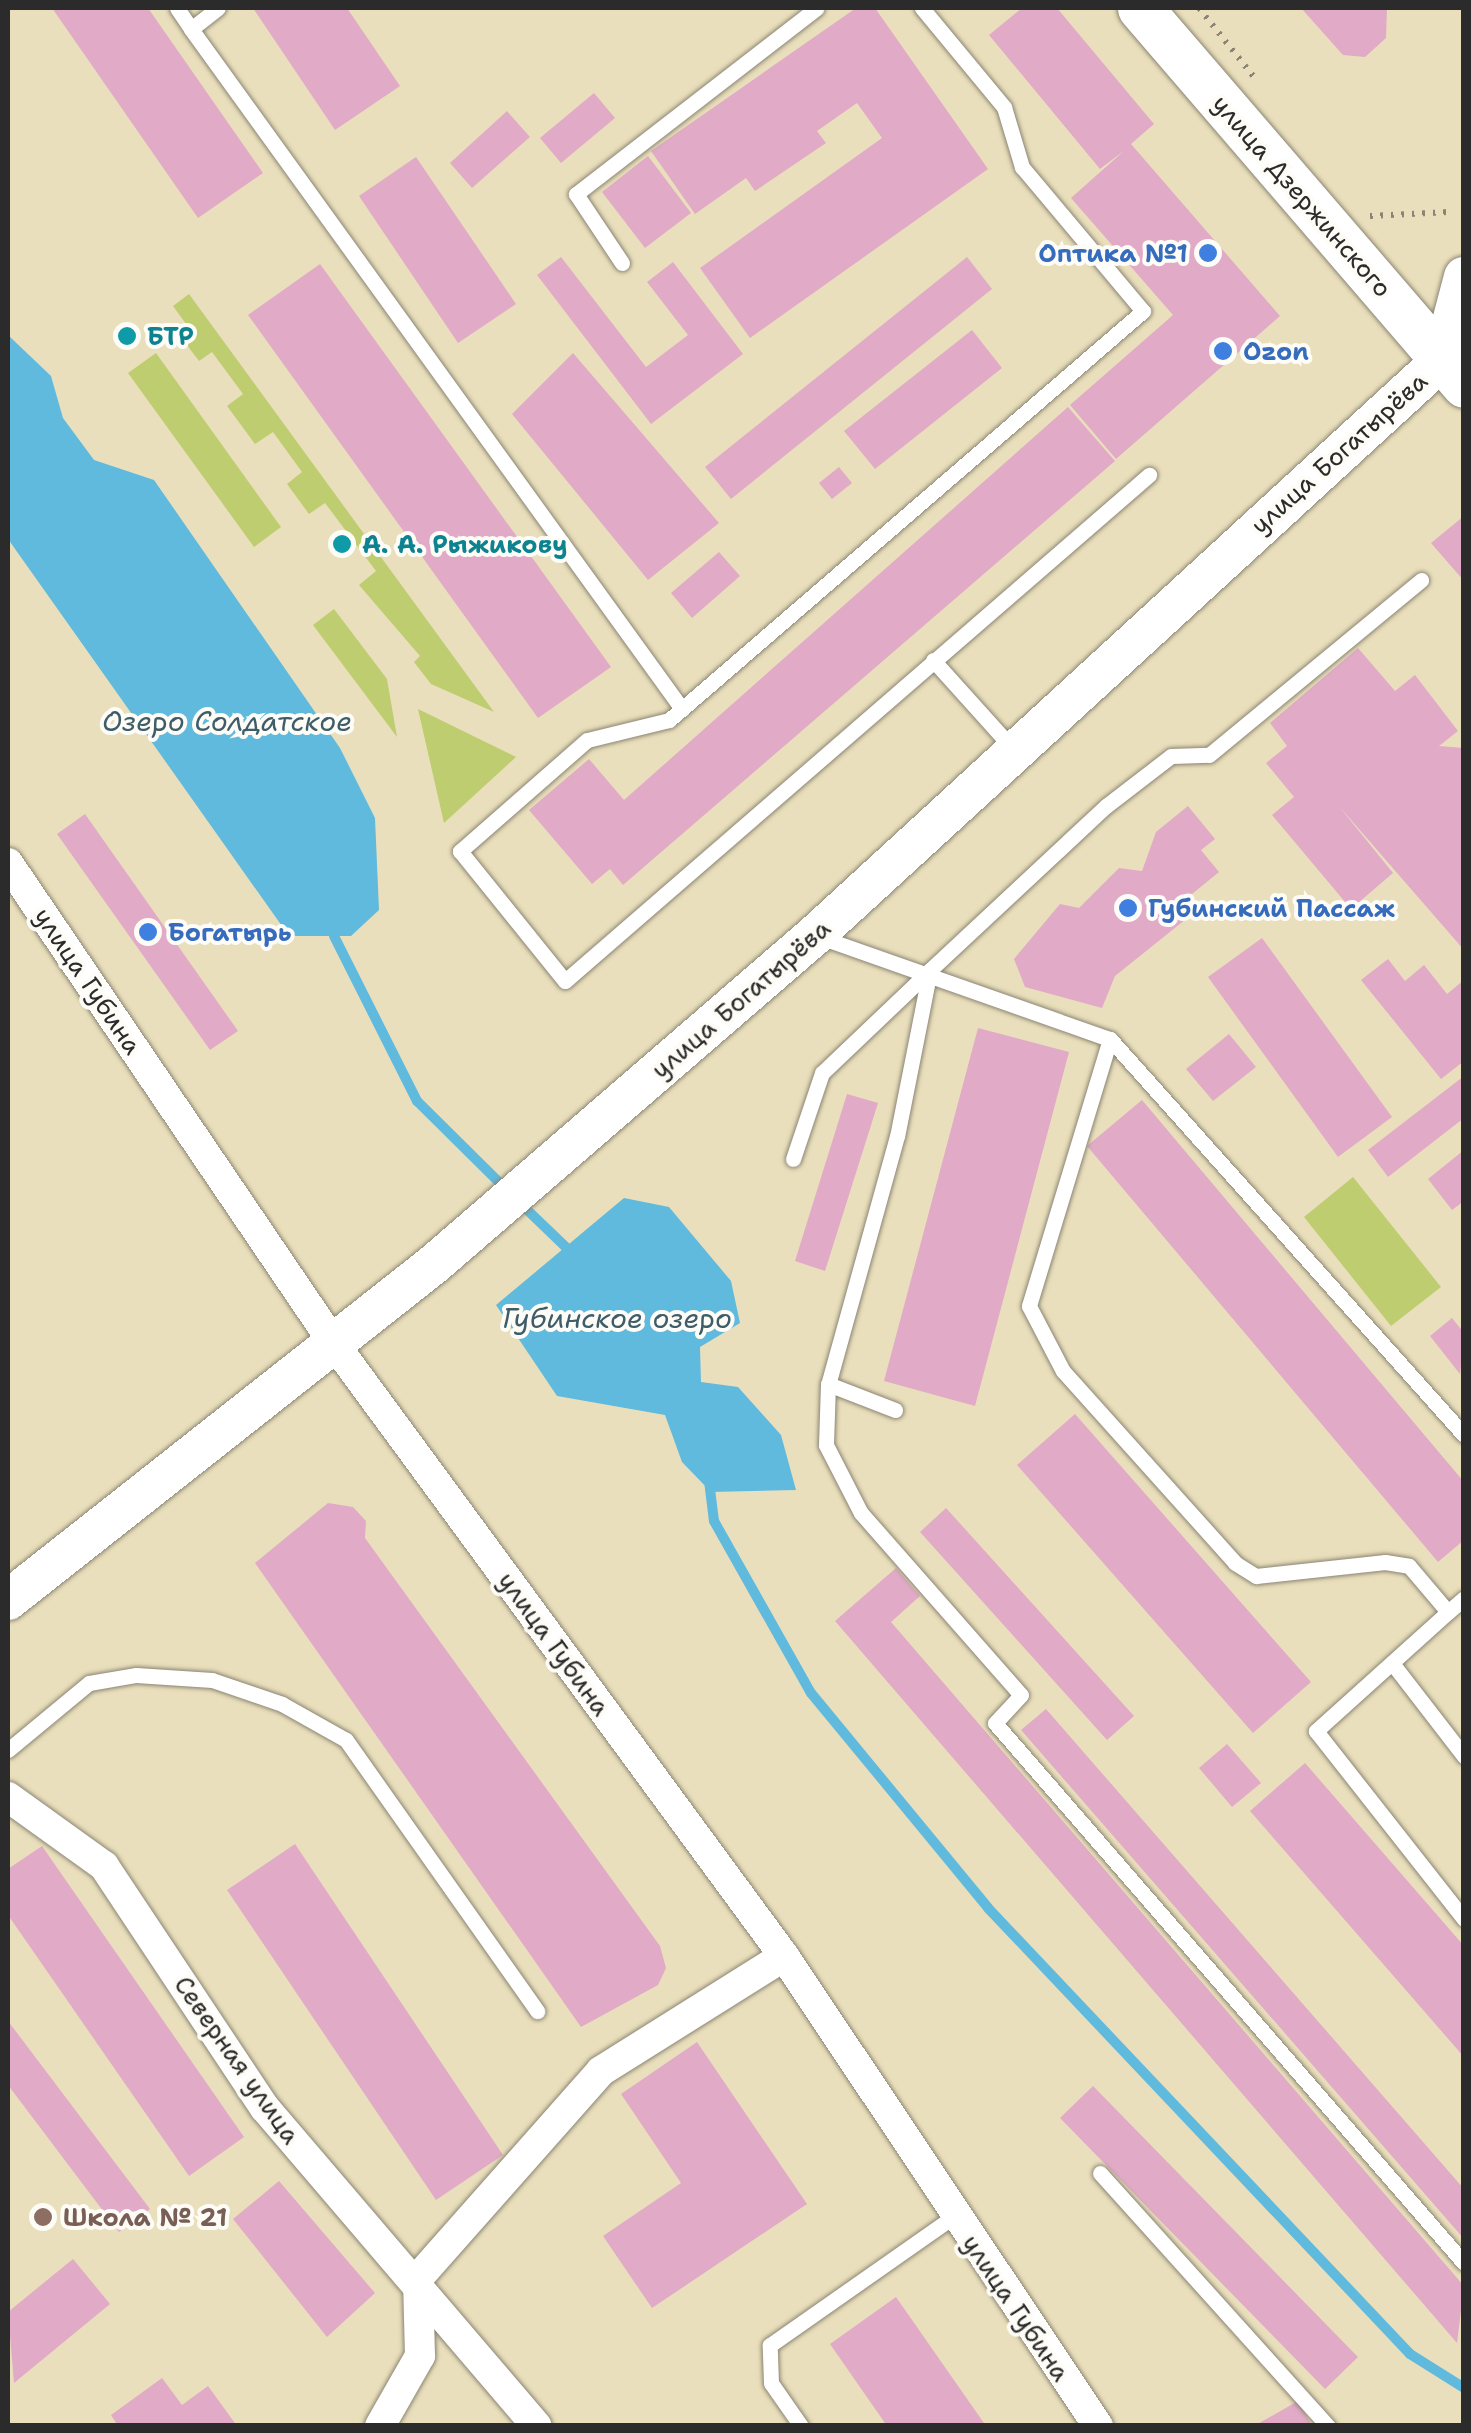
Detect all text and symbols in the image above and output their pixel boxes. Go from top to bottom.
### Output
street label: улица Дзержинского [1206,89,1398,303]
place label: Оптика №1 [1038,238,1188,268]
marker: Оптика №1 [1197,242,1219,264]
place label: БТР [147,321,194,351]
marker: БТР [116,325,138,347]
place label: Ozon [1243,336,1309,366]
marker: Ozon [1212,340,1234,362]
street label: улица Богатырёва [1245,366,1433,540]
place label: А. А. Рыжикову [362,529,568,559]
marker: А. А. Рыжикову [331,533,353,555]
water label: Озеро Солдатское [102,704,352,738]
place label: Губинский Пассаж [1148,893,1395,923]
marker: Губинский Пассаж [1117,897,1139,919]
street label: улица Губина [28,902,148,1060]
street label: улица Богатырёва [645,913,837,1085]
place label: Богатырь [168,917,292,947]
marker: Богатырь [137,921,159,943]
water label: Губинское озеро [502,1301,732,1335]
street label: улица Губина [492,1566,616,1722]
street label: Северная улица [168,1970,306,2150]
place label: Школа № 21 [63,2202,227,2232]
marker: Школа № 21 [32,2206,54,2228]
street label: улица Губина [956,2229,1076,2387]

